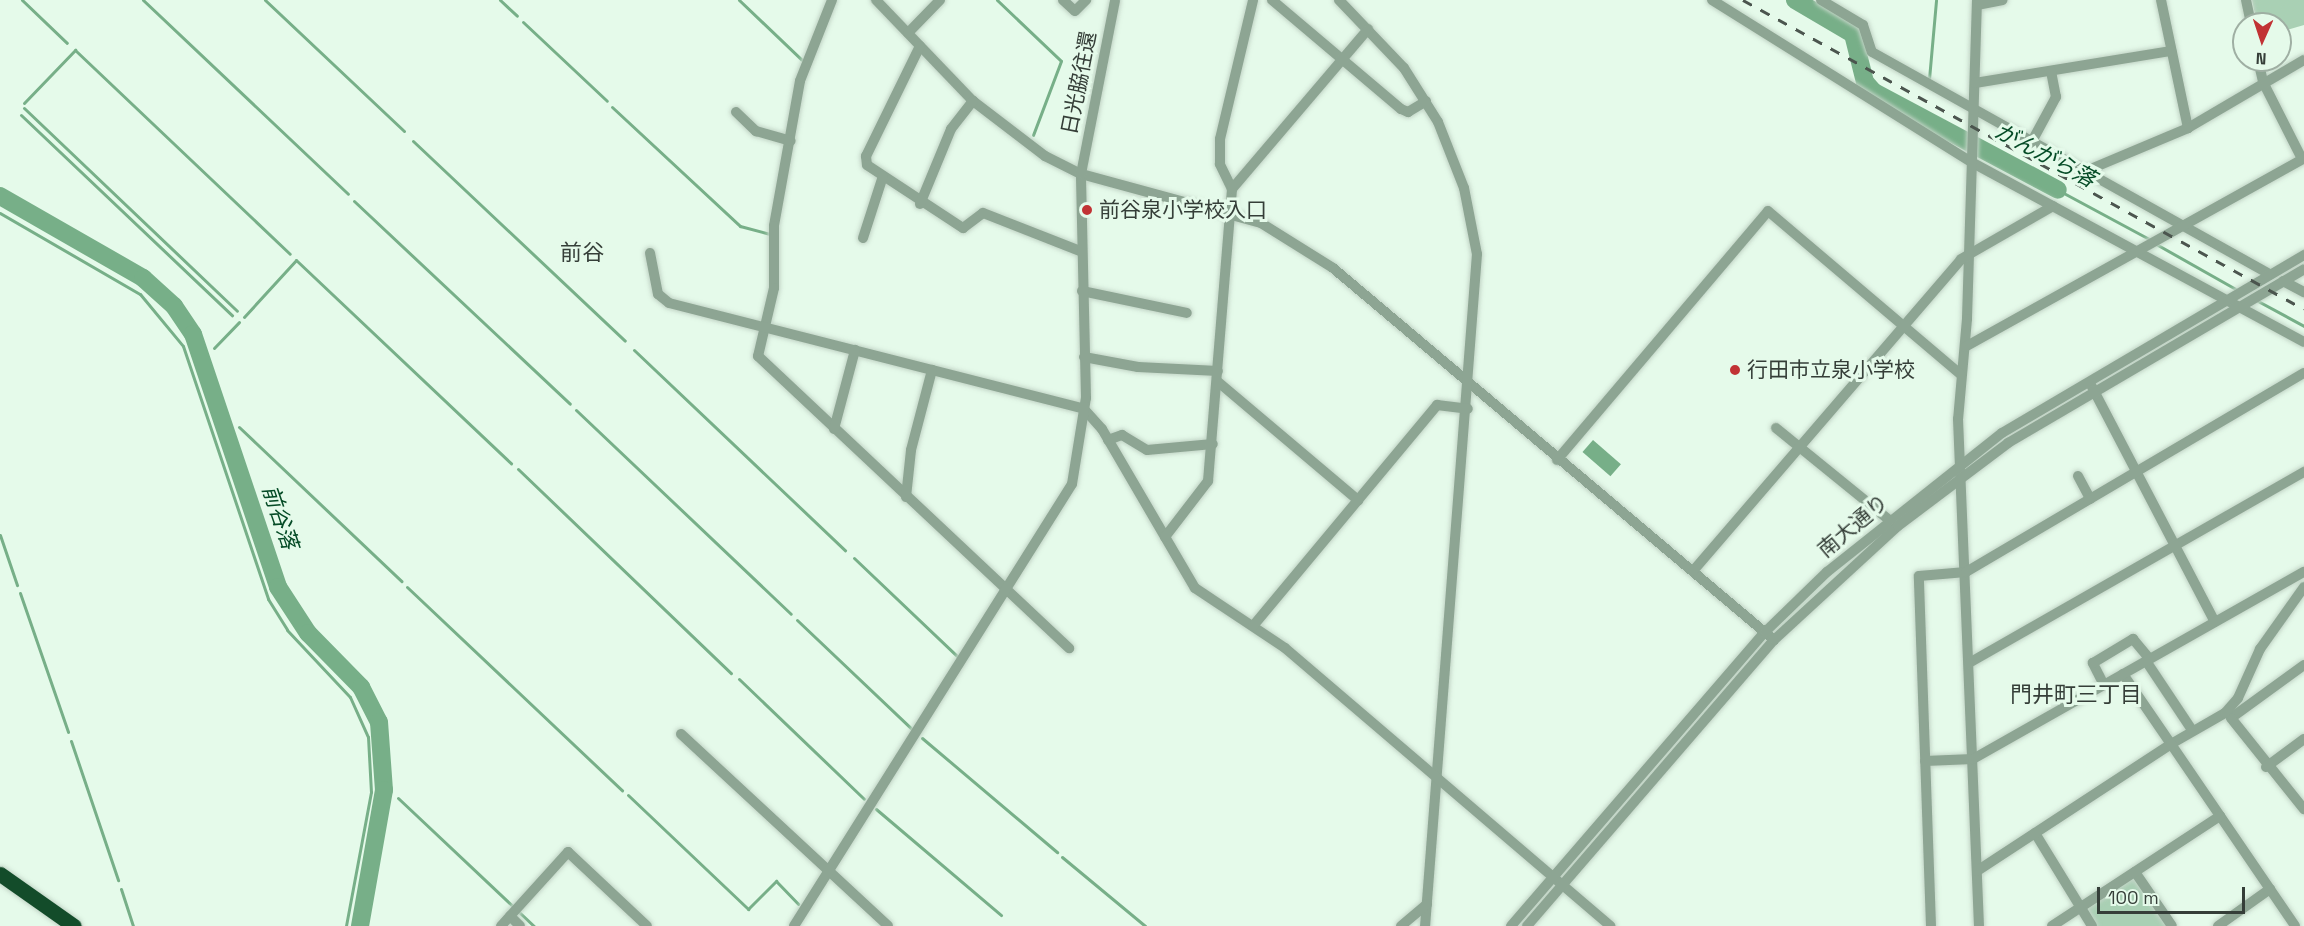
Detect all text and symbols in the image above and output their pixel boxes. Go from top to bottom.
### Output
north arrow [2232,12,2292,72]
street label: 日光脇往還 [1057,29,1101,137]
text: N [2255,48,2267,69]
water label: がんがら落 [1990,118,2100,192]
place label: 前谷泉小学校入口 [1099,197,1267,223]
marker: 前谷泉小学校入口 [1080,203,1094,217]
district label: 前谷 [560,240,604,266]
place label: 行田市立泉小学校 [1747,357,1915,383]
marker: 行田市立泉小学校 [1728,363,1742,377]
water label: 前谷落 [257,482,303,552]
street label: 南大通り [1813,489,1893,563]
district label: 門井町三丁目 [2010,682,2142,708]
scale bar [2100,875,2248,913]
text: 100 m [2108,886,2159,909]

